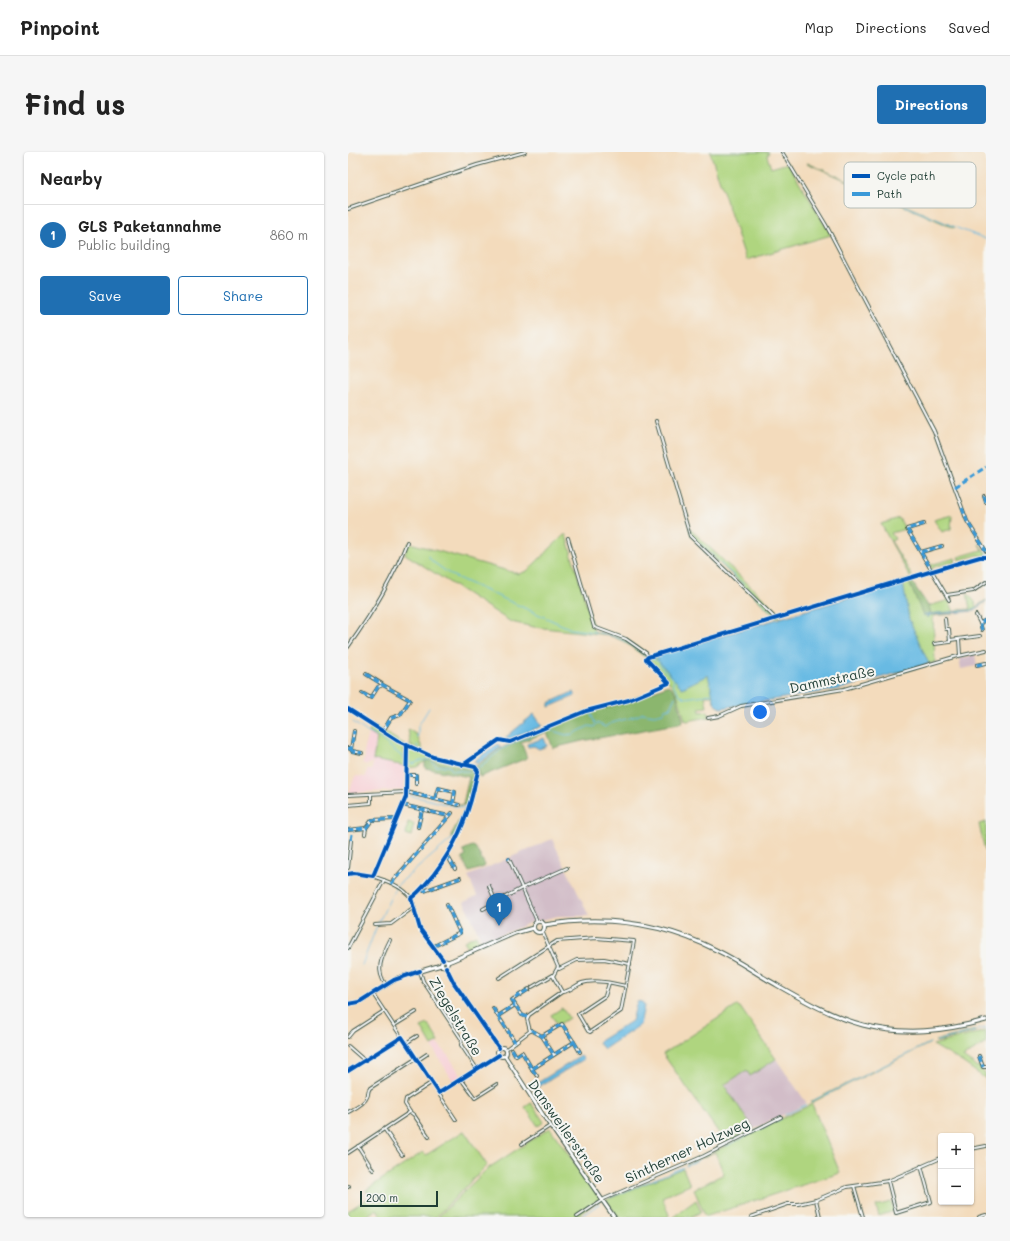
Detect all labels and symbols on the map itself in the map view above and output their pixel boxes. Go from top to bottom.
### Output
legend [844,162,976,208]
text: Cycle path [877,168,935,183]
text: Path [877,186,902,201]
street label: Dammstraße [788,661,876,697]
your location [750,702,770,722]
pin: 1 [486,893,512,926]
street label: Ziegelstraße [425,973,487,1059]
street label: Dansweilerstraße [524,1076,610,1186]
street label: Sintherner Holzweg [622,1113,752,1187]
scale bar [360,1189,438,1208]

